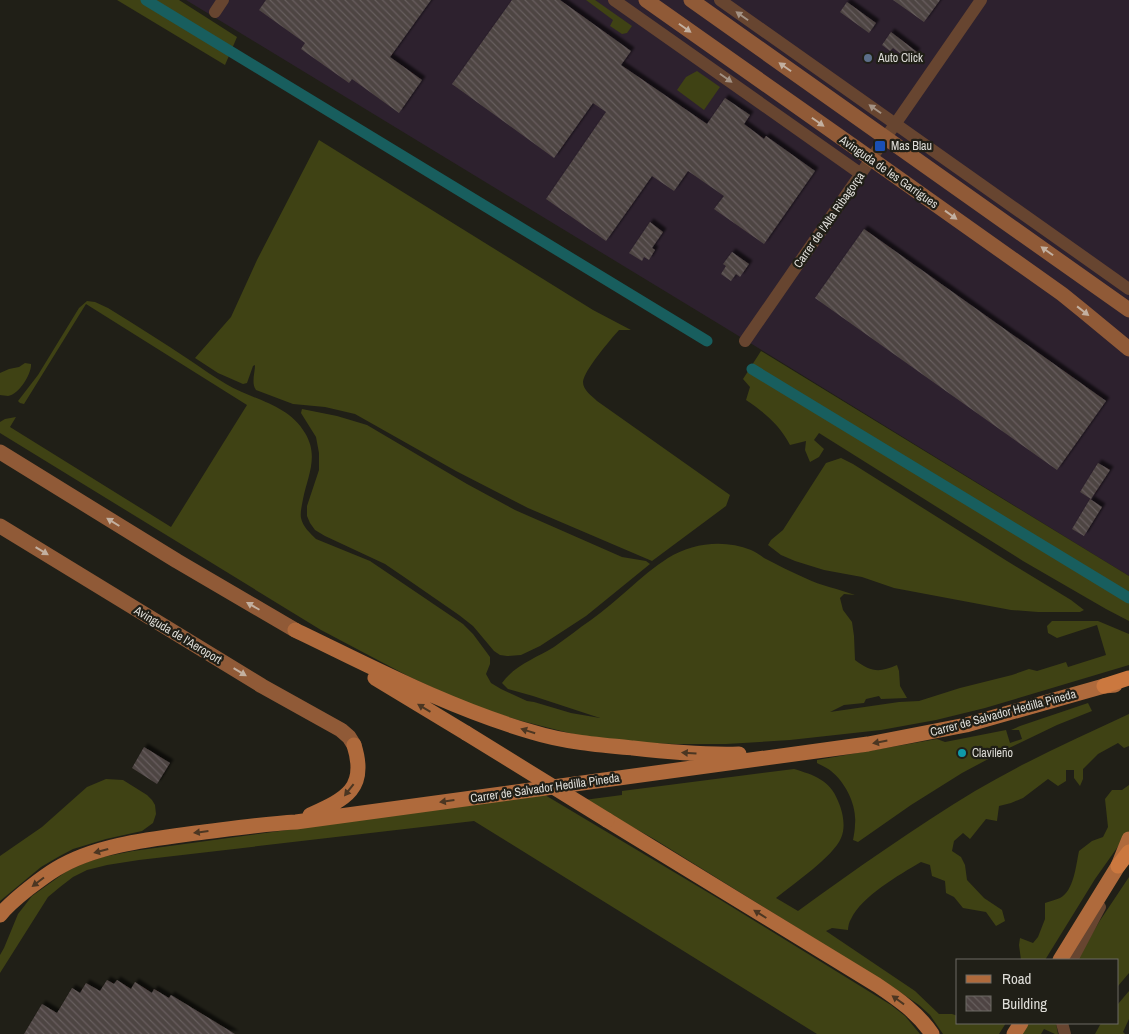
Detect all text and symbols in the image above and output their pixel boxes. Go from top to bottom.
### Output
one-way arrow [735,11,749,21]
one-way arrow [679,23,692,33]
place label: Auto Click [877,50,923,66]
marker: Auto Click [862,52,874,64]
one-way arrow [778,62,792,72]
one-way arrow [719,73,732,84]
one-way arrow [868,104,882,114]
one-way arrow [811,117,825,127]
street label: Avinguda de les Garrigues [836,131,942,212]
place label: Mas Blau [891,138,932,154]
marker: Mas Blau [873,139,887,153]
street label: Carrer de l'Alta Ribagorça [790,169,868,271]
one-way arrow [944,210,958,220]
one-way arrow [1040,246,1054,256]
one-way arrow [1076,305,1089,316]
one-way arrow [107,517,120,526]
one-way arrow [35,547,48,556]
one-way arrow [246,601,259,610]
street label: Avinguda de l'Aeroport [130,602,225,668]
one-way arrow [234,668,247,677]
street label: Carrer de Salvador Hedilla Pineda [928,686,1078,740]
one-way arrow [418,703,431,712]
one-way arrow [521,726,536,734]
one-way arrow [872,738,887,746]
place label: Clavileño [972,745,1013,761]
marker: Clavileño [956,747,968,759]
one-way arrow [681,749,697,757]
street label: Carrer de Salvador Hedilla Pineda [469,770,621,806]
one-way arrow [344,783,355,796]
one-way arrow [439,798,455,806]
one-way arrow [192,828,208,836]
one-way arrow [93,847,108,855]
one-way arrow [32,876,45,887]
one-way arrow [753,909,766,918]
legend [956,959,1119,1024]
text: Road [1002,968,1031,989]
text: Building [1002,993,1047,1014]
one-way arrow [891,995,905,1005]

